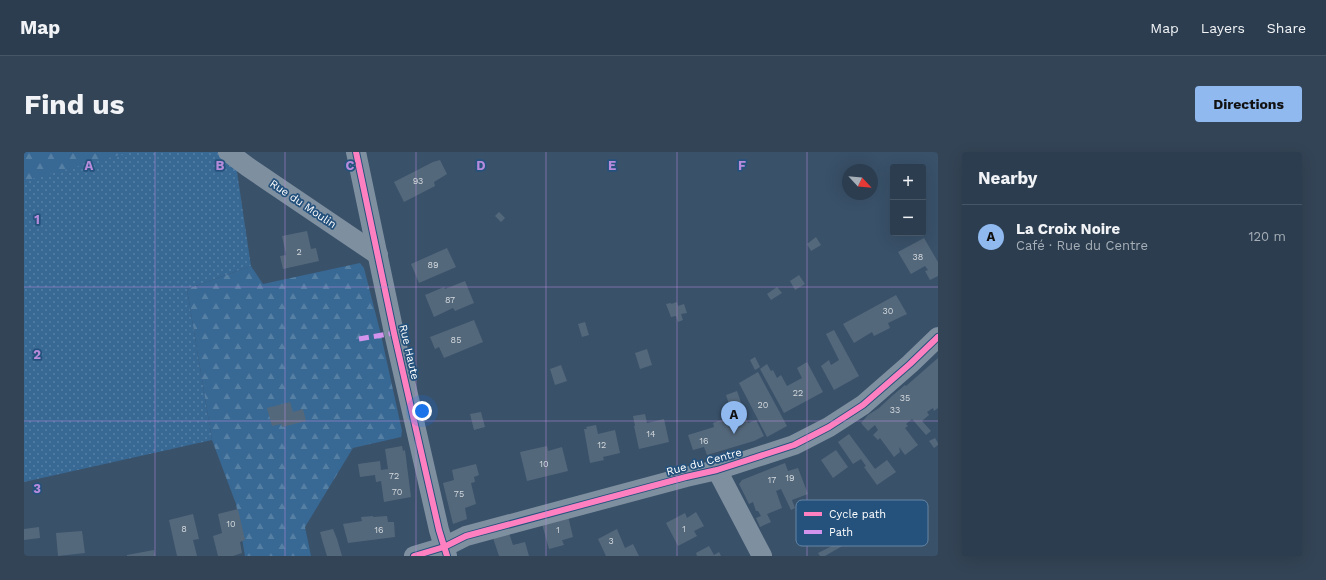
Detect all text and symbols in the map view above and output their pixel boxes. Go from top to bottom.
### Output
text: Map [20,16,60,39]
text: Map [1150,20,1179,36]
text: Layers [1201,20,1245,36]
text: Share [1267,20,1306,36]
button: Directions [1195,86,1302,122]
text: Find us [24,88,124,121]
text: A [85,158,94,173]
text: B [216,158,225,173]
text: C [346,158,355,173]
text: D [476,158,486,173]
text: E [608,158,616,173]
text: F [738,158,746,173]
north arrow [842,164,878,200]
map controls [890,164,926,236]
button: + [890,164,926,200]
text: Nearby [978,168,1037,188]
house number: 93 [413,176,423,186]
street label: Rue du Moulin [267,177,339,231]
button: − [890,200,926,236]
text: 1 [34,212,40,227]
text: La Croix Noire [1016,220,1120,238]
text: A [987,229,995,244]
text: 120 m [1248,229,1286,244]
text: Café · Rue du Centre [1016,238,1148,253]
house number: 2 [296,247,302,257]
house number: 38 [913,252,923,262]
house number: 89 [427,260,439,270]
house number: 87 [445,295,455,305]
house number: 30 [883,306,894,316]
street label: Rue Haute [396,323,422,381]
house number: 85 [451,335,461,345]
text: 2 [33,347,41,362]
house number: 22 [793,388,803,398]
house number: 35 [900,393,910,403]
house number: 20 [758,400,769,410]
your location [412,401,432,421]
pin: A [721,401,747,434]
house number: 33 [890,405,900,415]
house number: 14 [646,429,656,439]
house number: 16 [700,436,708,446]
house number: 12 [598,440,606,450]
street label: Rue du Centre [665,446,743,478]
house number: 10 [539,459,549,469]
house number: 72 [389,471,399,481]
house number: 19 [785,473,795,483]
house number: 17 [768,475,776,485]
text: 3 [33,481,41,496]
house number: 70 [392,487,403,497]
house number: 75 [454,489,464,499]
legend [796,500,928,546]
text: Cycle path [829,508,886,521]
house number: 10 [226,519,236,529]
house number: 8 [181,524,187,534]
house number: 1 [682,524,686,534]
house number: 16 [375,525,383,535]
house number: 1 [556,525,560,535]
text: Path [829,526,853,539]
house number: 3 [608,536,614,546]

